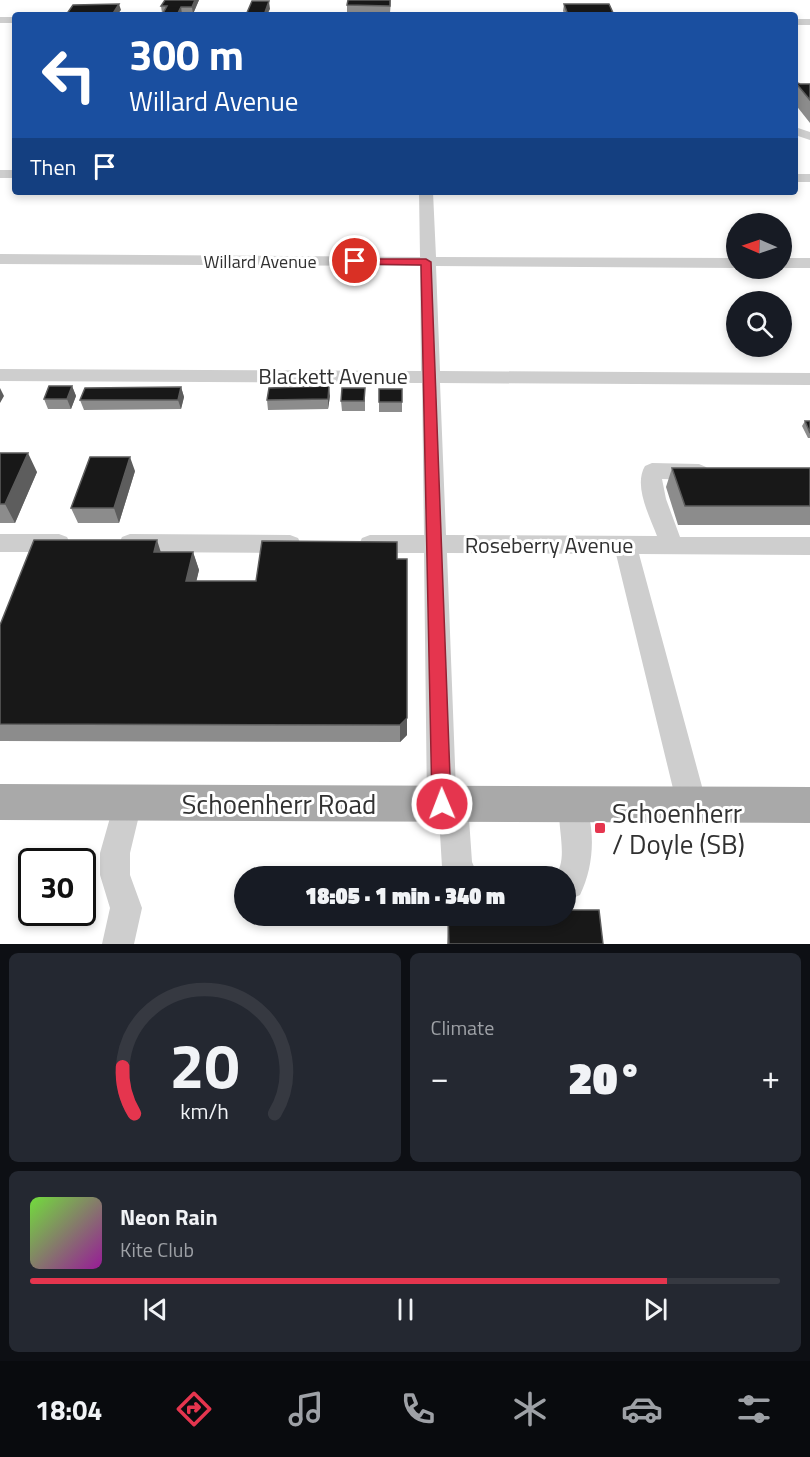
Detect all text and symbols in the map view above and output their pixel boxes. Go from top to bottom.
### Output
text: 300 m [129,22,244,86]
icon: left [30,36,108,114]
text: Willard Avenue [129,80,299,121]
text: Then [30,150,76,184]
icon: arrive [88,150,121,183]
north arrow [726,213,792,279]
map controls [726,213,792,357]
pin [329,235,380,286]
icon: arrive [338,244,371,277]
street label: Willard Avenue [203,248,317,275]
button: search [726,291,792,357]
street label: Blackett Avenue [258,359,408,393]
street label: Roseberry Avenue [465,528,633,562]
position arrow [410,772,474,836]
street label: Schoenherr Road [182,783,376,824]
place label: Schoenherr / Doyle (SB) [612,792,745,864]
marker: Schoenherr / Doyle (SB) [593,821,607,835]
speed limit sign: 30 [18,848,96,926]
text: 18:05 · 1 min · 340 m [305,879,505,913]
text: Climate [431,1012,494,1043]
text: 20 [170,1017,240,1112]
text: 20° [568,1043,642,1111]
text: − [431,1052,449,1102]
text: + [762,1052,780,1102]
text: km/h [180,1096,229,1128]
text: Neon Rain [120,1200,218,1234]
text: Kite Club [120,1234,194,1265]
icon: previous [139,1293,172,1326]
icon: pause [389,1293,422,1326]
icon: next [639,1293,672,1326]
icon: directions [173,1388,215,1430]
icon: music [285,1388,327,1430]
icon: phone [397,1388,439,1430]
icon: climate [509,1388,551,1430]
icon: car [621,1388,663,1430]
icon: filters [733,1388,775,1430]
text: 18:04 [35,1389,102,1430]

